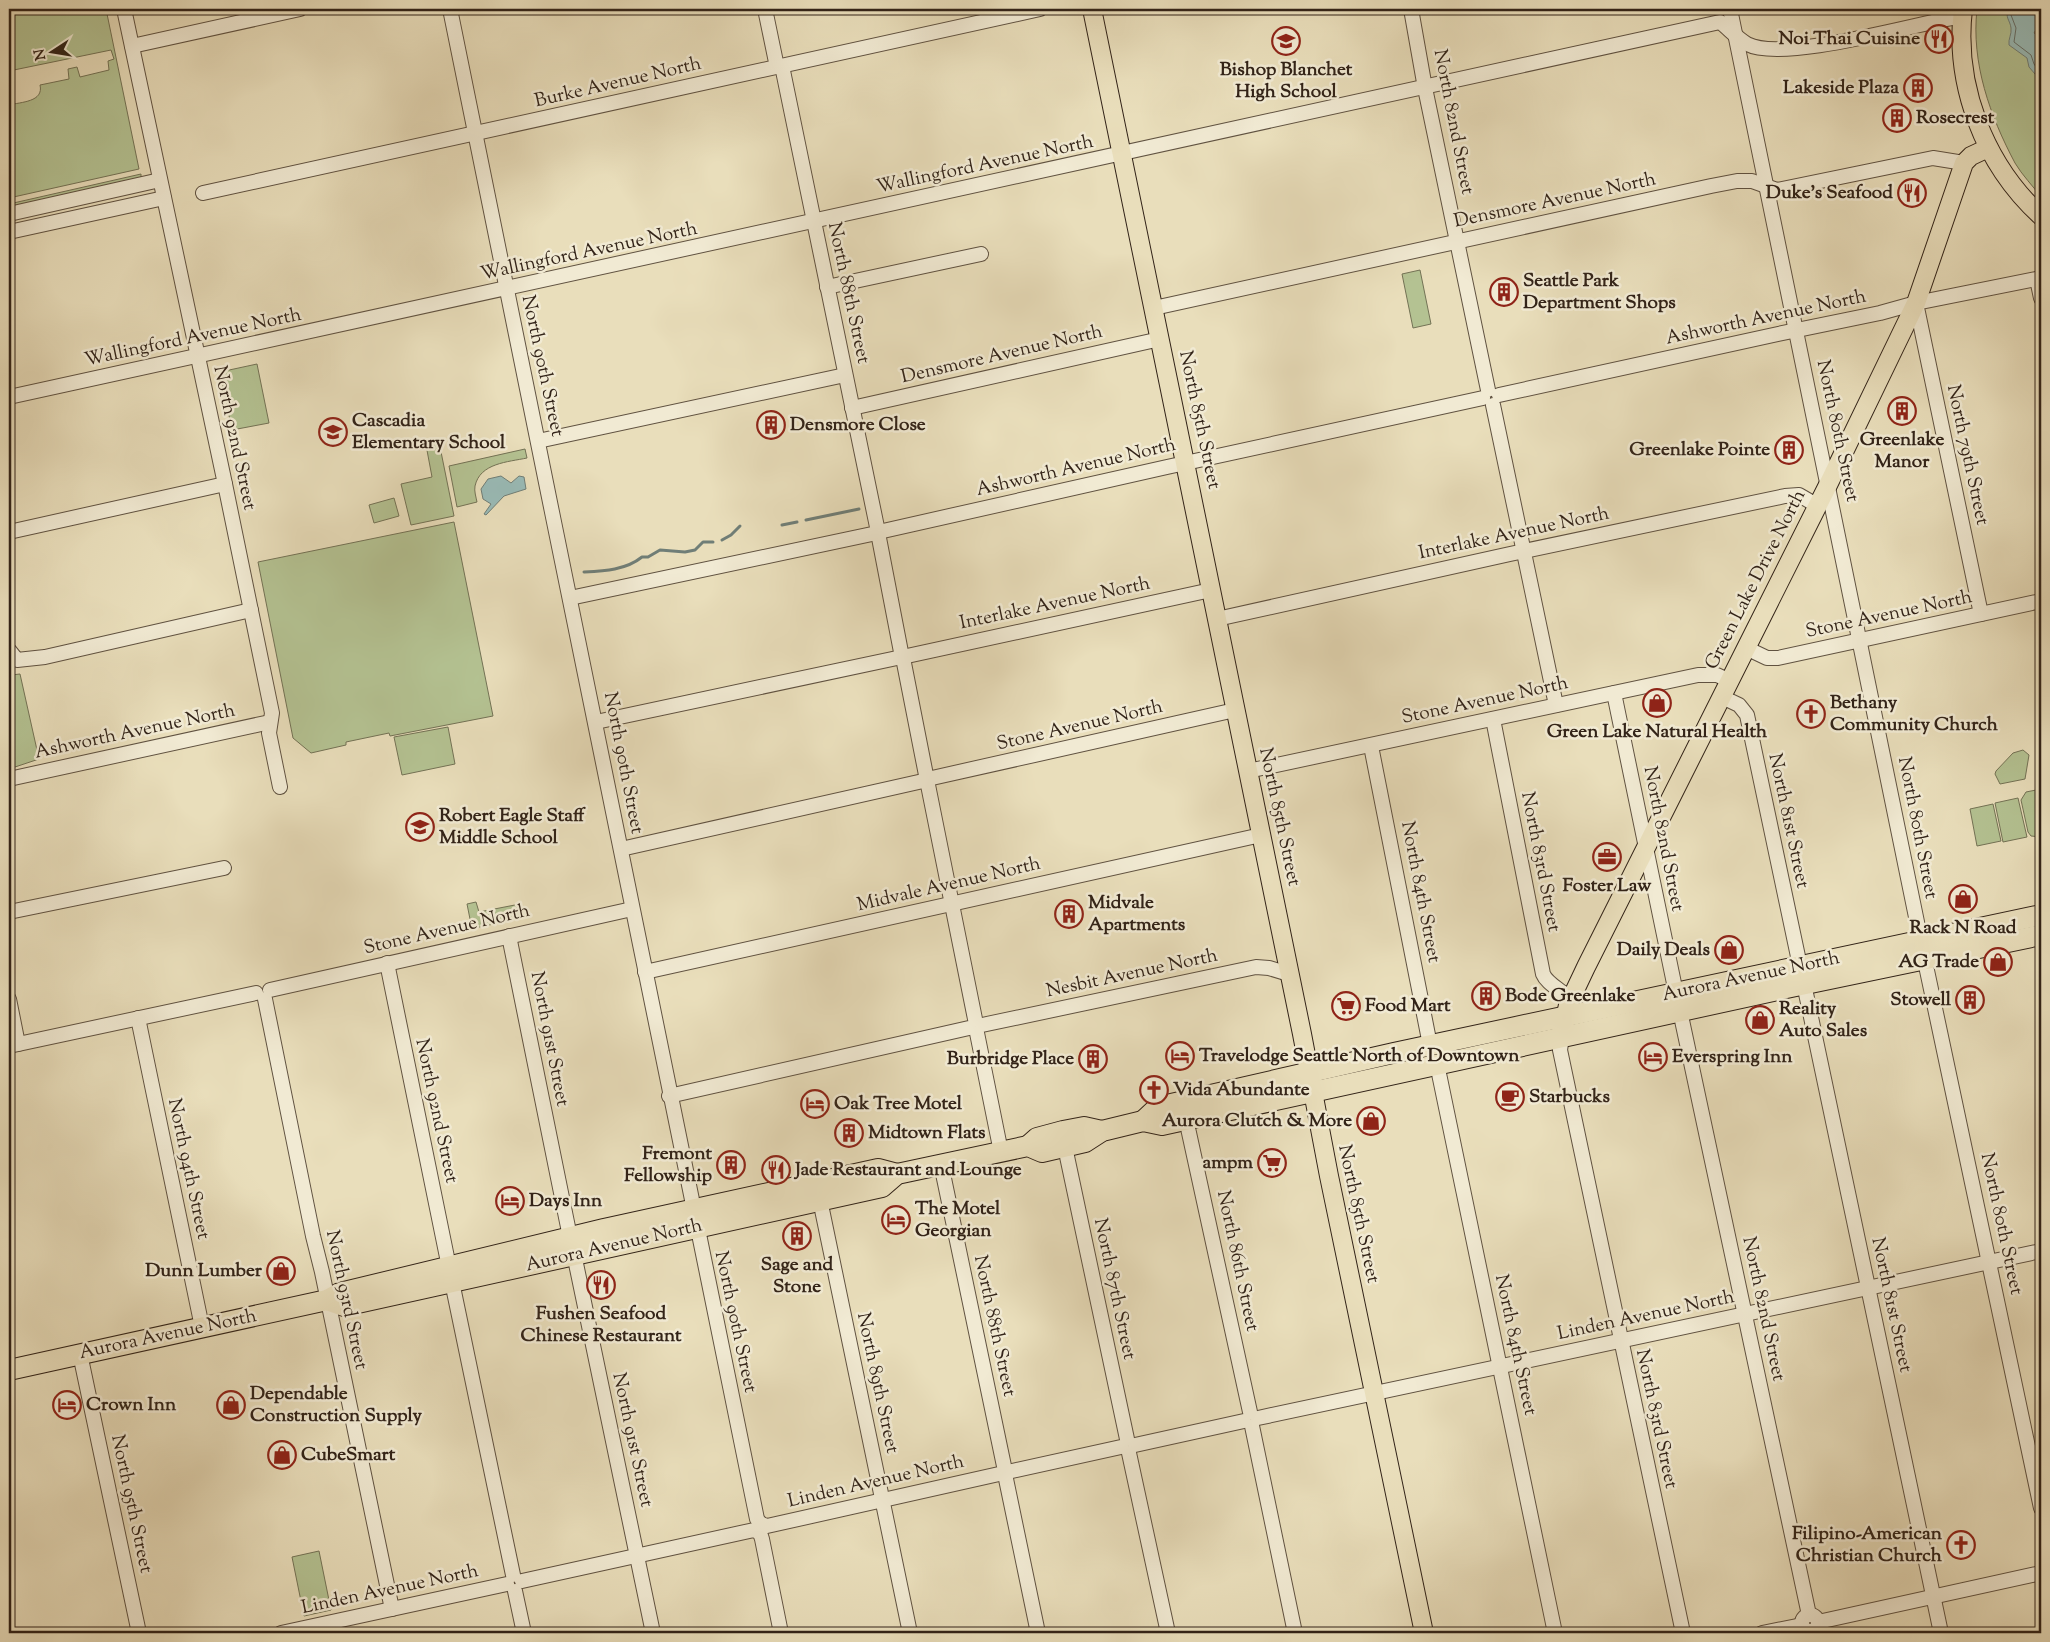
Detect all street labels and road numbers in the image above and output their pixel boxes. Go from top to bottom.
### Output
street label: North 82nd Street [1426,47,1480,197]
street label: Burke Avenue North [532,51,704,115]
street label: Wallingford Avenue North [874,129,1096,201]
street label: Densmore Avenue North [1451,166,1659,236]
street label: Wallingford Avenue North [478,216,700,288]
street label: North 88th Street [820,220,876,367]
street label: Ashworth Avenue North [1663,284,1869,352]
street label: North 90th Street [514,293,570,440]
street label: Wallingford Avenue North [82,302,304,374]
street label: Densmore Avenue North [899,319,1105,391]
street label: North 85th Street [1171,348,1227,492]
street label: North 80th Street [1809,358,1865,505]
street label: North 92nd Street [206,363,263,513]
street label: North 79th Street [1939,382,1995,528]
street label: Ashworth Avenue North [973,432,1179,504]
street label: Green Lake Drive North [1699,485,1813,675]
street label: Interlake Avenue North [1416,501,1612,567]
street label: Interlake Avenue North [957,571,1153,637]
street label: Stone Avenue North [1803,584,1975,646]
street label: Stone Avenue North [1399,670,1571,732]
street label: North 90th Street [596,690,650,837]
street label: Stone Avenue North [994,694,1166,758]
street label: Ashworth Avenue North [32,698,238,766]
street label: North 85th Street [1251,745,1307,889]
street label: North 81st Street [1761,751,1816,891]
street label: North 80th Street [1890,755,1944,902]
street label: North 82nd Street [1636,764,1690,914]
street label: North 83rd Street [1513,790,1567,935]
street label: North 84th Street [1393,819,1447,966]
street label: Midvale Avenue North [855,851,1043,919]
street label: Stone Avenue North [361,898,533,962]
street label: Nesbit Avenue North [1044,943,1220,1005]
street label: Aurora Avenue North [1660,945,1842,1009]
street label: North 91st Street [523,969,575,1109]
street label: North 92nd Street [408,1036,465,1186]
street label: North 94th Street [160,1096,216,1242]
street label: North 85th Street [1330,1142,1386,1286]
street label: North 80th Street [1973,1151,2029,1298]
street label: North 86th Street [1209,1188,1265,1335]
street label: Aurora Avenue North [523,1213,705,1279]
street label: North 87th Street [1086,1216,1142,1363]
street label: North 93rd Street [318,1228,374,1373]
street label: North 82nd Street [1734,1234,1792,1384]
street label: North 81st Street [1864,1235,1919,1375]
street label: North 90th Street [707,1249,763,1396]
street label: North 88th Street [966,1253,1022,1400]
street label: North 84th Street [1487,1272,1543,1419]
street label: Linden Avenue North [1555,1284,1737,1348]
street label: Aurora Avenue North [77,1303,259,1367]
street label: North 89th Street [849,1310,905,1456]
street label: North 83rd Street [1628,1347,1684,1492]
street label: North 91st Street [605,1370,660,1510]
street label: North 95th Street [103,1432,159,1576]
street label: Linden Avenue North [785,1449,967,1515]
street label: Linden Avenue North [299,1558,481,1622]

